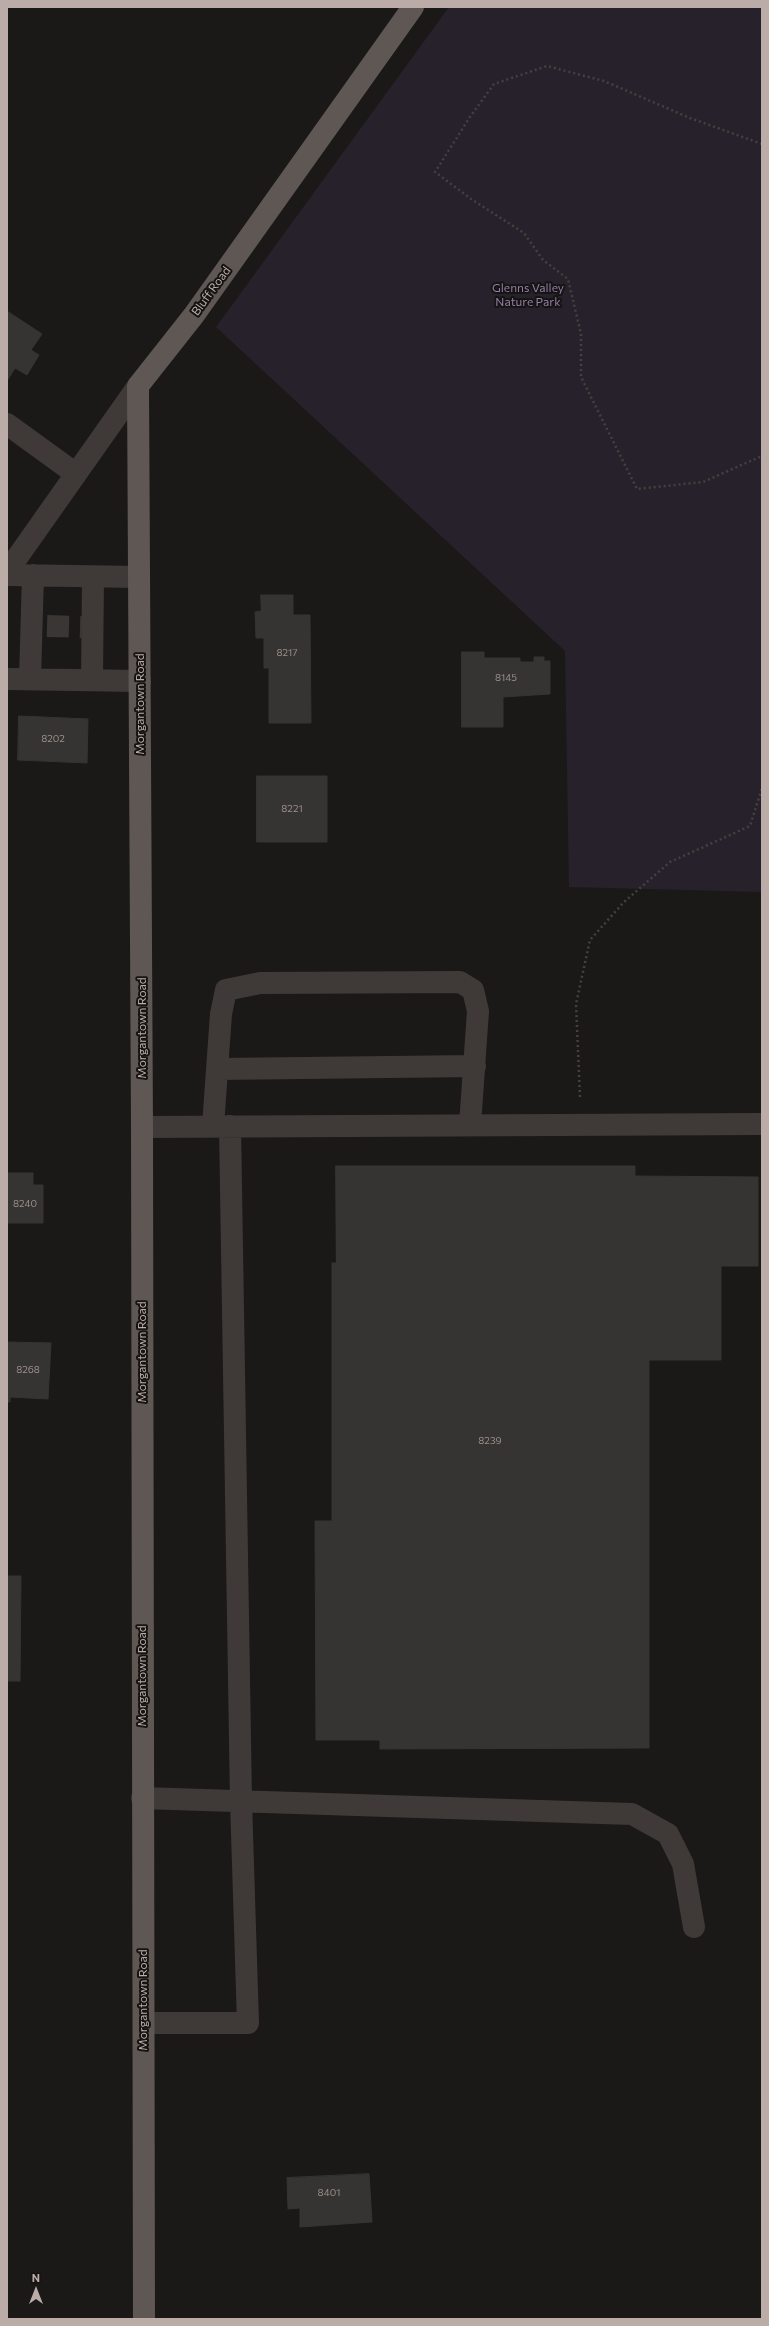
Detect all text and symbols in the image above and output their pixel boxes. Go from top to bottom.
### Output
street label: Bluff Road [188,264,234,318]
park label: Glenns Valley Nature Park [492,281,564,309]
house number: 8217 [276,647,298,659]
street label: Morgantown Road [133,653,147,755]
house number: 8145 [495,672,517,684]
house number: 8202 [41,733,65,745]
house number: 8221 [281,803,303,815]
street label: Morgantown Road [135,977,149,1079]
house number: 8240 [13,1198,37,1210]
street label: Morgantown Road [135,1301,149,1403]
house number: 8268 [16,1364,40,1376]
house number: 8239 [478,1435,502,1447]
street label: Morgantown Road [135,1625,149,1727]
street label: Morgantown Road [136,1949,150,2051]
house number: 8401 [318,2187,340,2199]
north arrow [16,2270,56,2310]
text: N [32,2271,40,2284]

